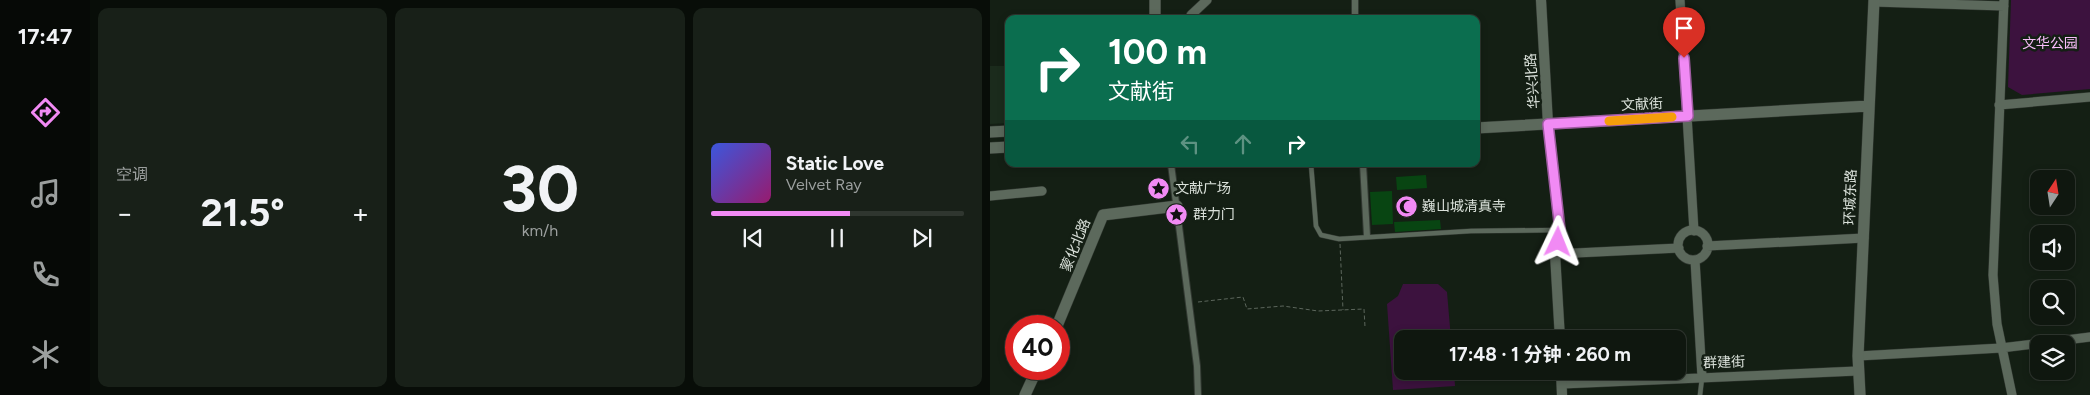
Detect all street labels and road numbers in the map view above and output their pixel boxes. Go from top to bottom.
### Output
street label: 华兴北路 [1522,52,1543,109]
street label: 文献街 [1621,95,1663,114]
street label: 环城东路 [1841,169,1860,225]
street label: 蒙化北路 [1057,216,1094,274]
street label: 群建街 [1703,353,1745,372]

